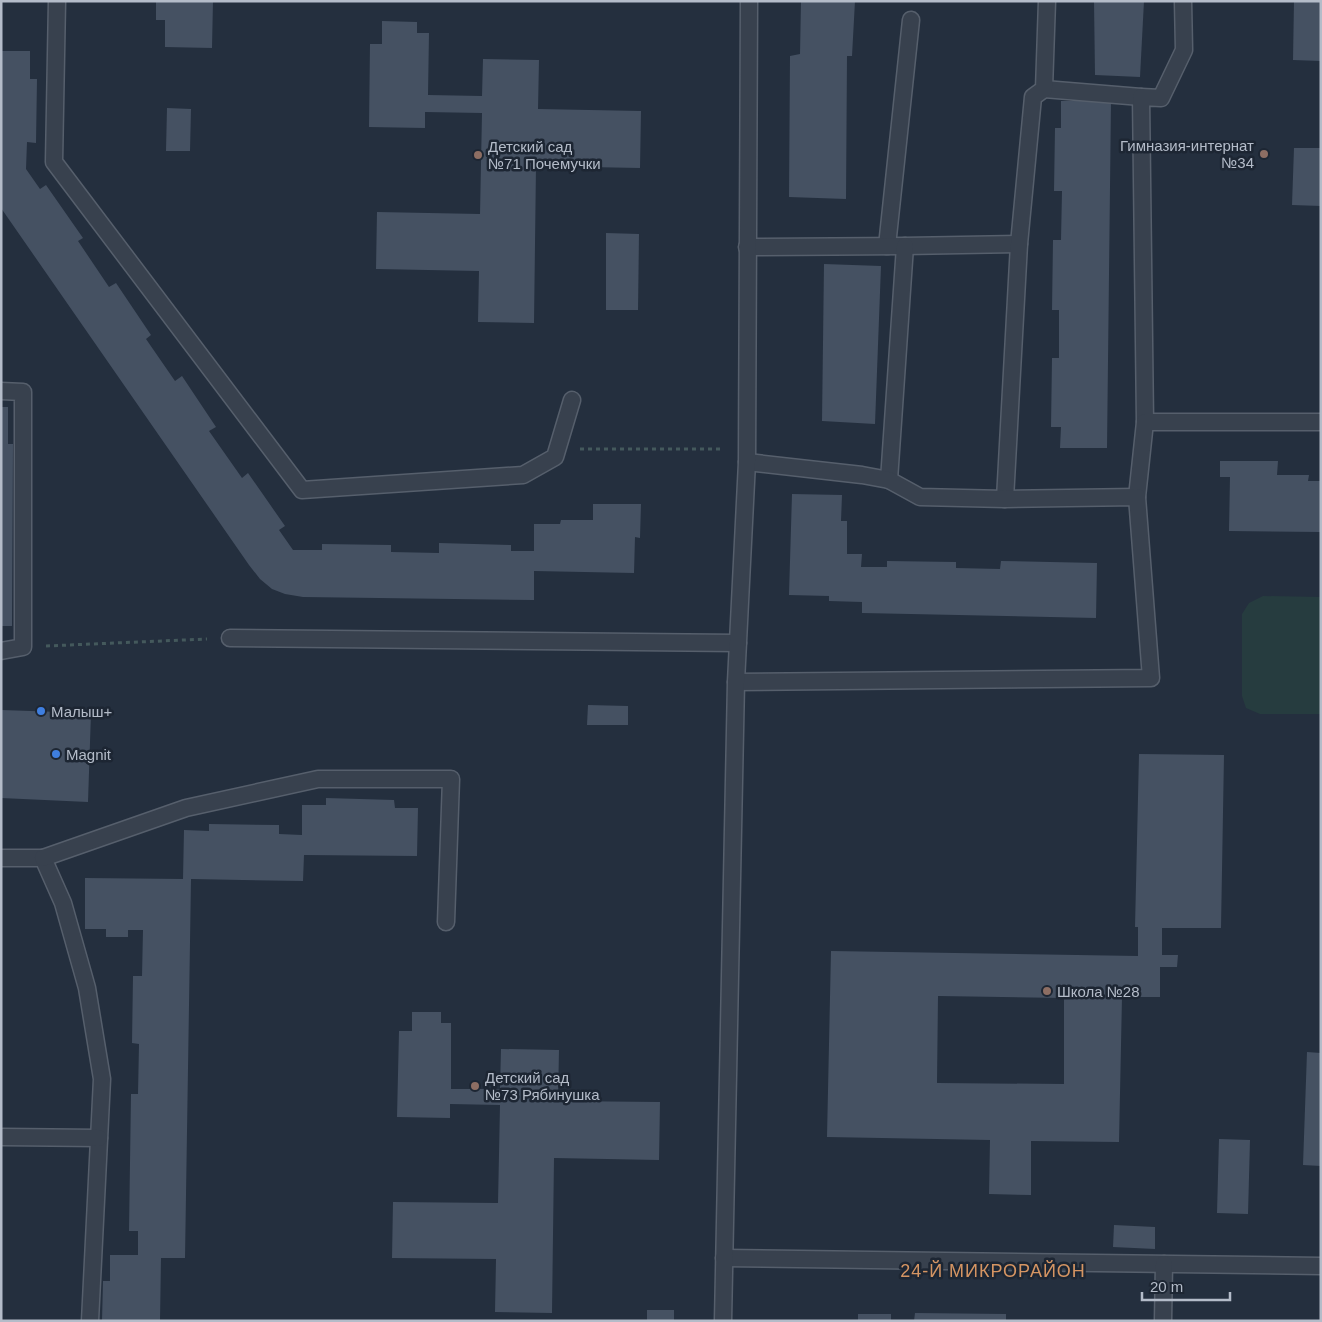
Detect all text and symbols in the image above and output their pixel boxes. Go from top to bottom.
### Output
place label: Гимназия-интернат №34 [1120,137,1254,171]
place label: Детский сад №71 Почемучки [488,138,601,172]
marker: Гимназия-интернат №34 [1258,148,1270,160]
marker: Детский сад №71 Почемучки [472,149,484,161]
place label: Малыш+ [51,703,113,720]
marker: Малыш+ [35,705,47,717]
place label: Magnit [66,746,112,763]
marker: Magnit [50,748,62,760]
place label: Школа №28 [1057,983,1140,1000]
marker: Школа №28 [1041,985,1053,997]
place label: Детский сад №73 Рябинушка [485,1069,600,1103]
marker: Детский сад №73 Рябинушка [469,1080,481,1092]
district label: 24-Й МИКРОРАЙОН [900,1260,1086,1281]
scale bar [1142,1270,1230,1302]
text: 20 m [1150,1278,1183,1295]

